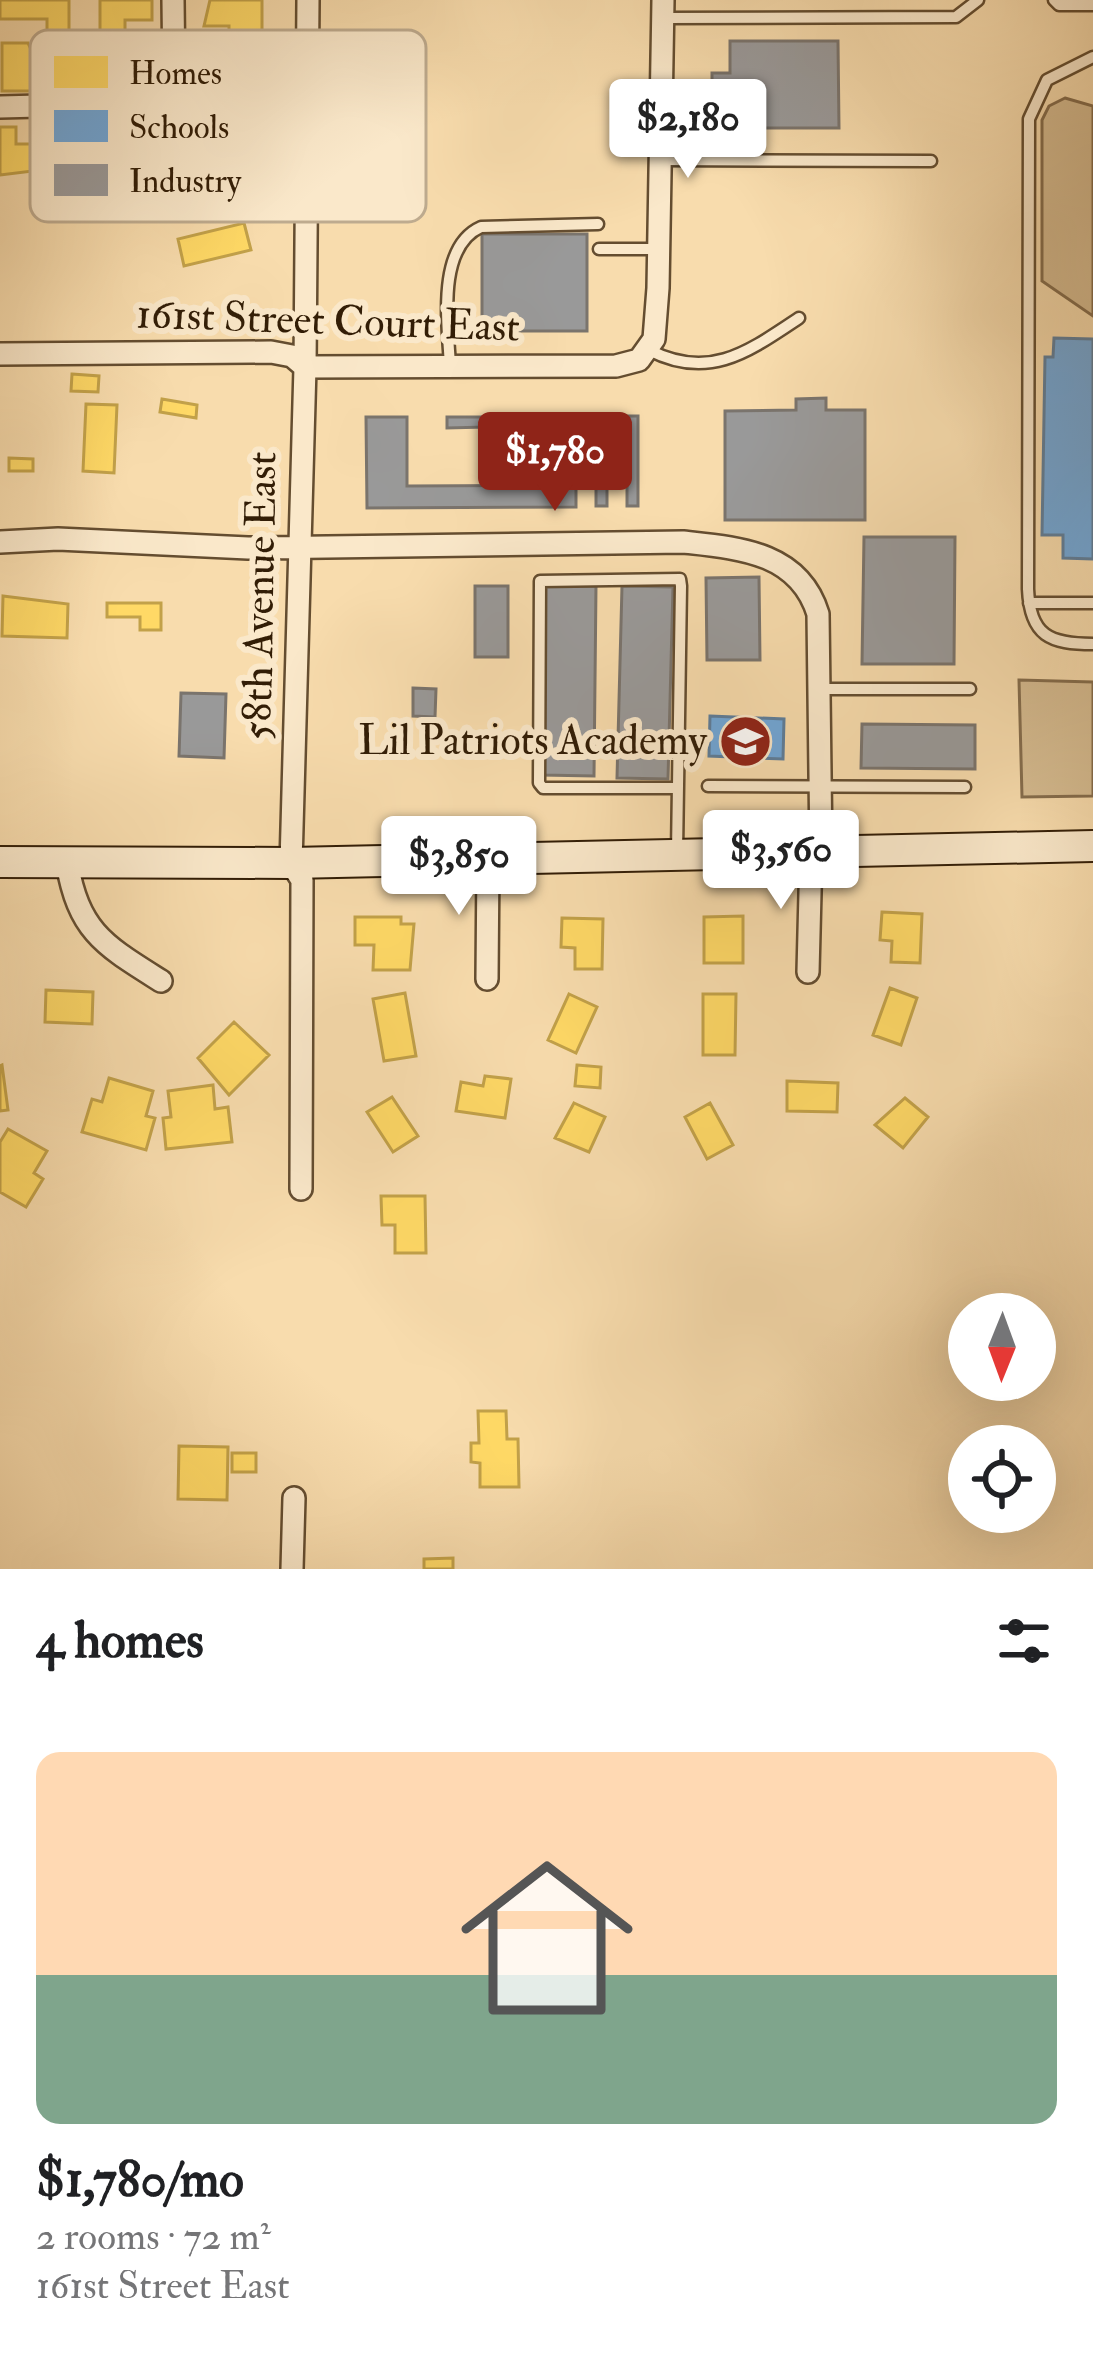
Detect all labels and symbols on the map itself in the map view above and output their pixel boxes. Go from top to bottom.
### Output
legend [30,30,426,222]
text: Homes [129,53,222,94]
pin: $2,180 [590,79,786,181]
text: Schools [129,107,229,148]
text: Industry [129,161,242,202]
street label: 161st Street Court East [135,288,521,354]
pin: $1,780 [457,412,653,514]
street label: 58th Avenue East [231,451,289,741]
school or university icon: Lil Patriots Academy [718,713,774,769]
place label: Lil Patriots Academy [358,715,708,767]
pin: $3,560 [683,810,879,912]
pin: $3,850 [361,816,557,918]
north arrow [948,1293,1056,1401]

